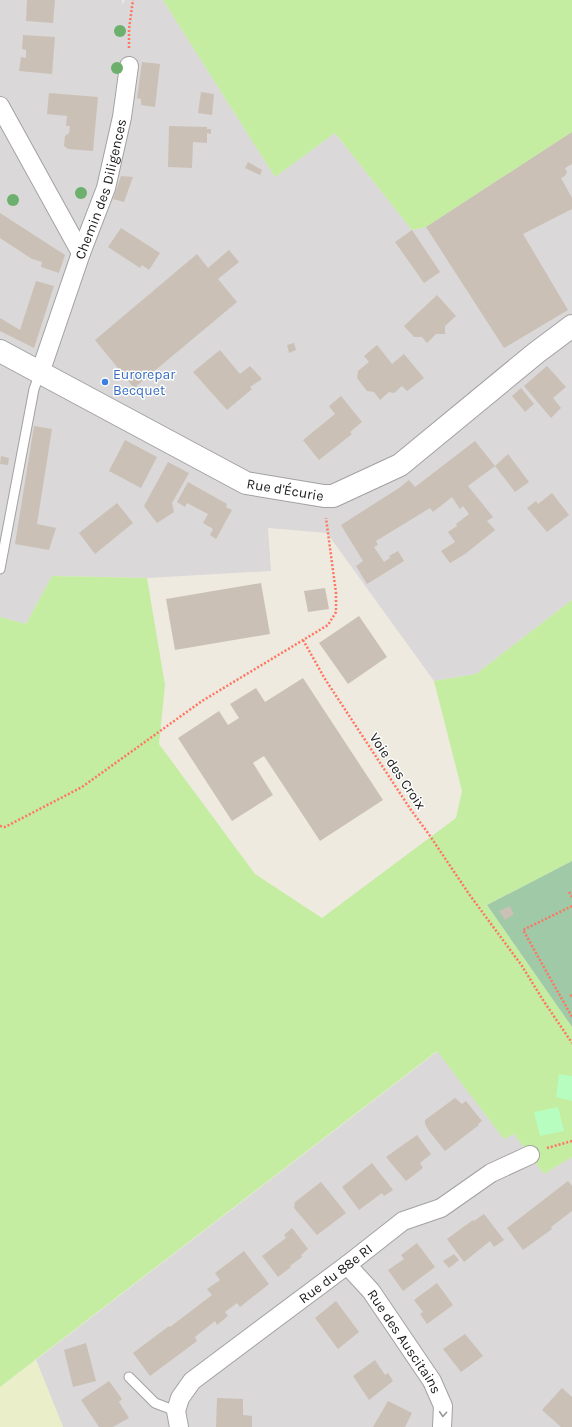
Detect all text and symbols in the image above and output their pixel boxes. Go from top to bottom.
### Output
street label: Chemin des Diligences [71,117,130,262]
place label: Eurorepar Becquet [113,366,176,399]
marker: Eurorepar Becquet [100,377,110,387]
street label: Rue d'Écurie [245,475,325,505]
street label: Voie des Croix [366,730,429,813]
street label: Rue du 88e RI [296,1240,376,1307]
street label: Rue des Auscitains [363,1286,445,1396]
one-way arrow [438,1411,447,1417]

